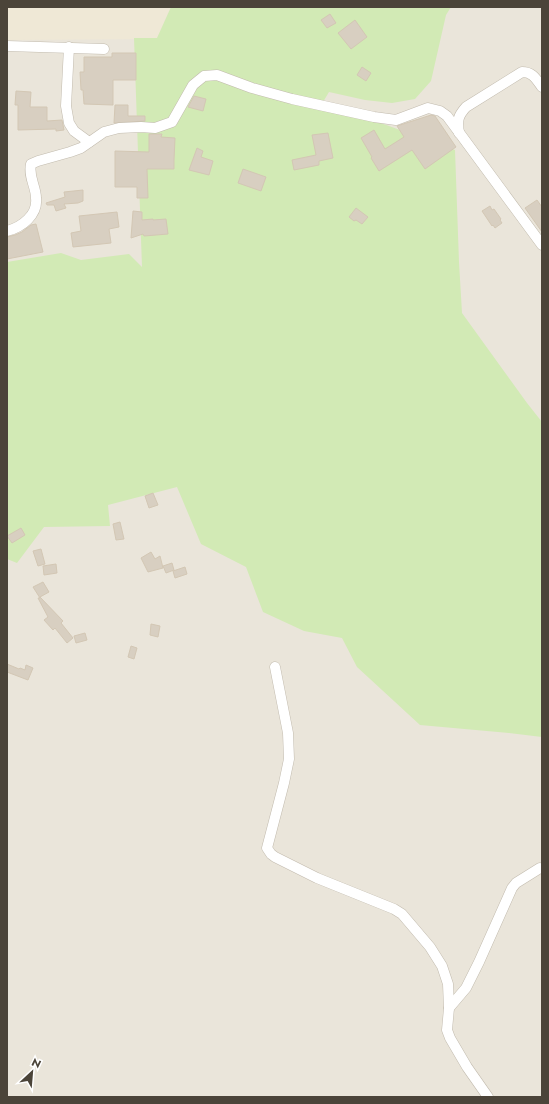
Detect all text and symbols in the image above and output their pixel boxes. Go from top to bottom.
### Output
north arrow [12,1052,52,1092]
text: N [29,1054,44,1072]

